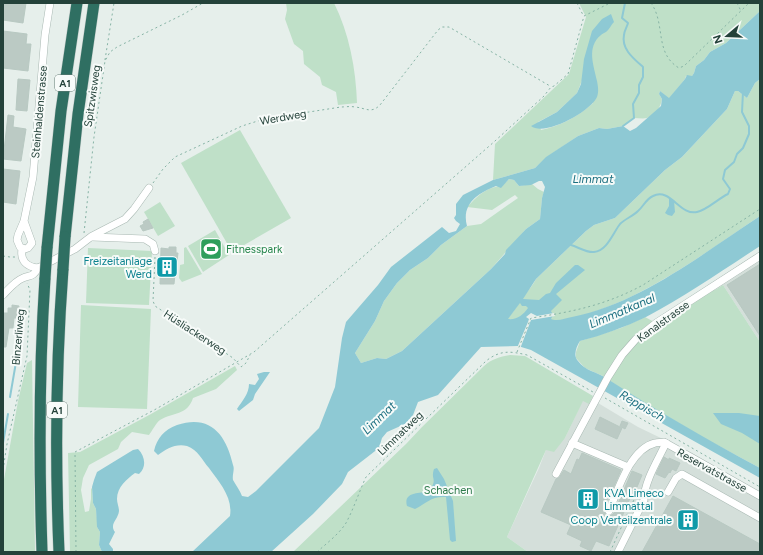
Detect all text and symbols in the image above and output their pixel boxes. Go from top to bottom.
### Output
north arrow [707,16,747,56]
text: N [710,33,726,45]
street label: Spitzwisweg [82,64,103,128]
street label: Steinhaldenstrasse [29,65,50,159]
road number: A1 [55,75,75,91]
street label: Werdweg [259,107,307,128]
water label: Limmat [572,172,614,186]
sports icon: Fitnesspark [198,236,224,262]
place label: Fitnesspark [226,243,283,256]
building icon: Freizeitanlage Werd [154,254,180,280]
place label: Freizeitanlage Werd [84,255,152,281]
water label: Limmatkanal [587,291,657,331]
street label: Kanalstrasse [635,298,692,345]
street label: Hüsliackerweg [161,307,228,357]
street label: Binzerliweg [10,308,27,366]
water label: Reppisch [617,387,667,425]
water label: Limmat [359,398,399,437]
road number: A1 [47,402,67,418]
street label: Limmatweg [375,409,426,458]
street label: Reservatstrasse [675,446,749,495]
park label: Schachen [424,484,472,497]
building icon: KVA Limeco Limmattal [575,486,601,512]
place label: KVA Limeco Limmattal [604,487,664,513]
building icon: Coop Verteilzentrale [675,507,701,533]
place label: Coop Verteilzentrale [571,514,672,527]

